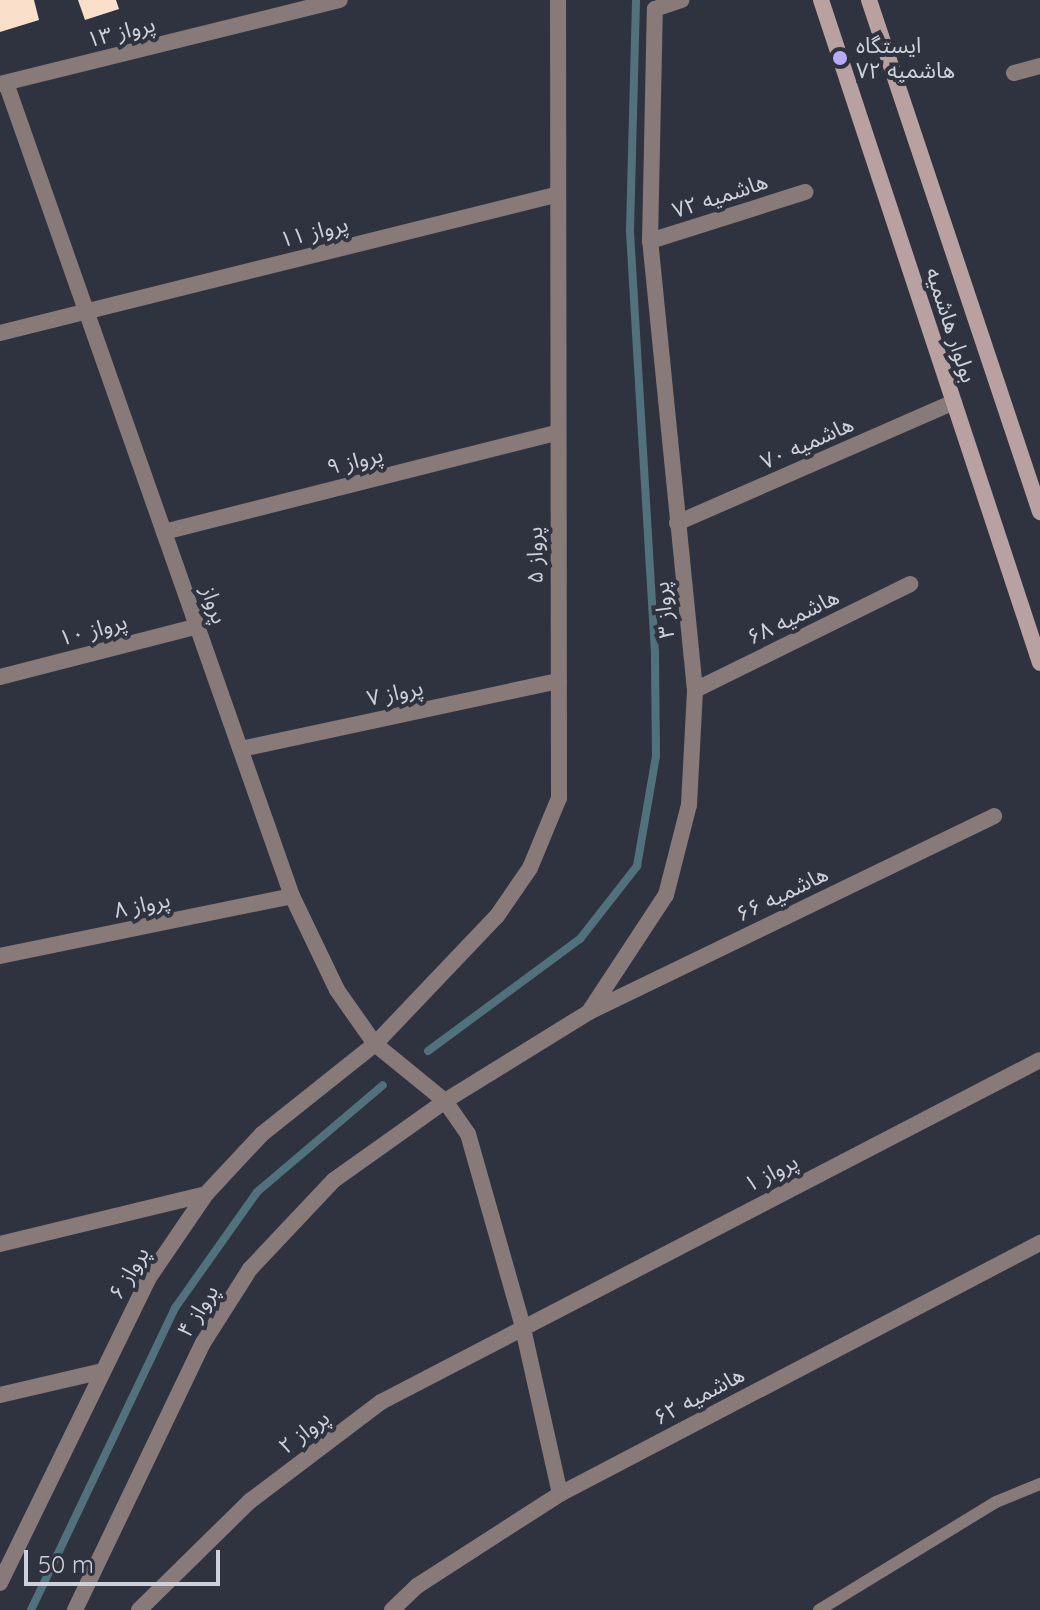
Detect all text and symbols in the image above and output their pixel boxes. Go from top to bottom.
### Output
street label: پرواز ۱۳ [84,11,158,53]
place label: ایستگاه هاشمیه ۷۲ [856,32,955,84]
marker: ایستگاه هاشمیه ۷۲ [831,49,849,67]
street label: هاشمیه ۷۲ [669,168,771,224]
street label: پرواز ۱۱ [277,211,351,253]
street label: بولوار هاشمیه [920,264,982,386]
street label: هاشمیه ۷۰ [756,411,858,475]
street label: پرواز ۹ [324,441,386,481]
street label: پرواز ۵ [521,526,549,584]
street label: پرواز ۳ [648,580,680,640]
street label: پرواز [195,583,233,627]
street label: هاشمیه ۶۸ [743,583,843,651]
street label: پرواز ۱۰ [56,608,130,652]
street label: پرواز ۷ [364,674,426,712]
street label: هاشمیه ۶۶ [732,860,832,928]
street label: پرواز ۸ [111,886,173,924]
street label: پرواز ۱ [740,1148,802,1198]
street label: پرواز ۶ [103,1242,155,1304]
street label: پرواز ۴ [172,1280,224,1342]
street label: هاشمیه ۶۲ [649,1361,749,1431]
street label: پرواز ۲ [273,1404,335,1460]
scale bar [28,1534,224,1584]
text: 50 m [38,1549,94,1579]

